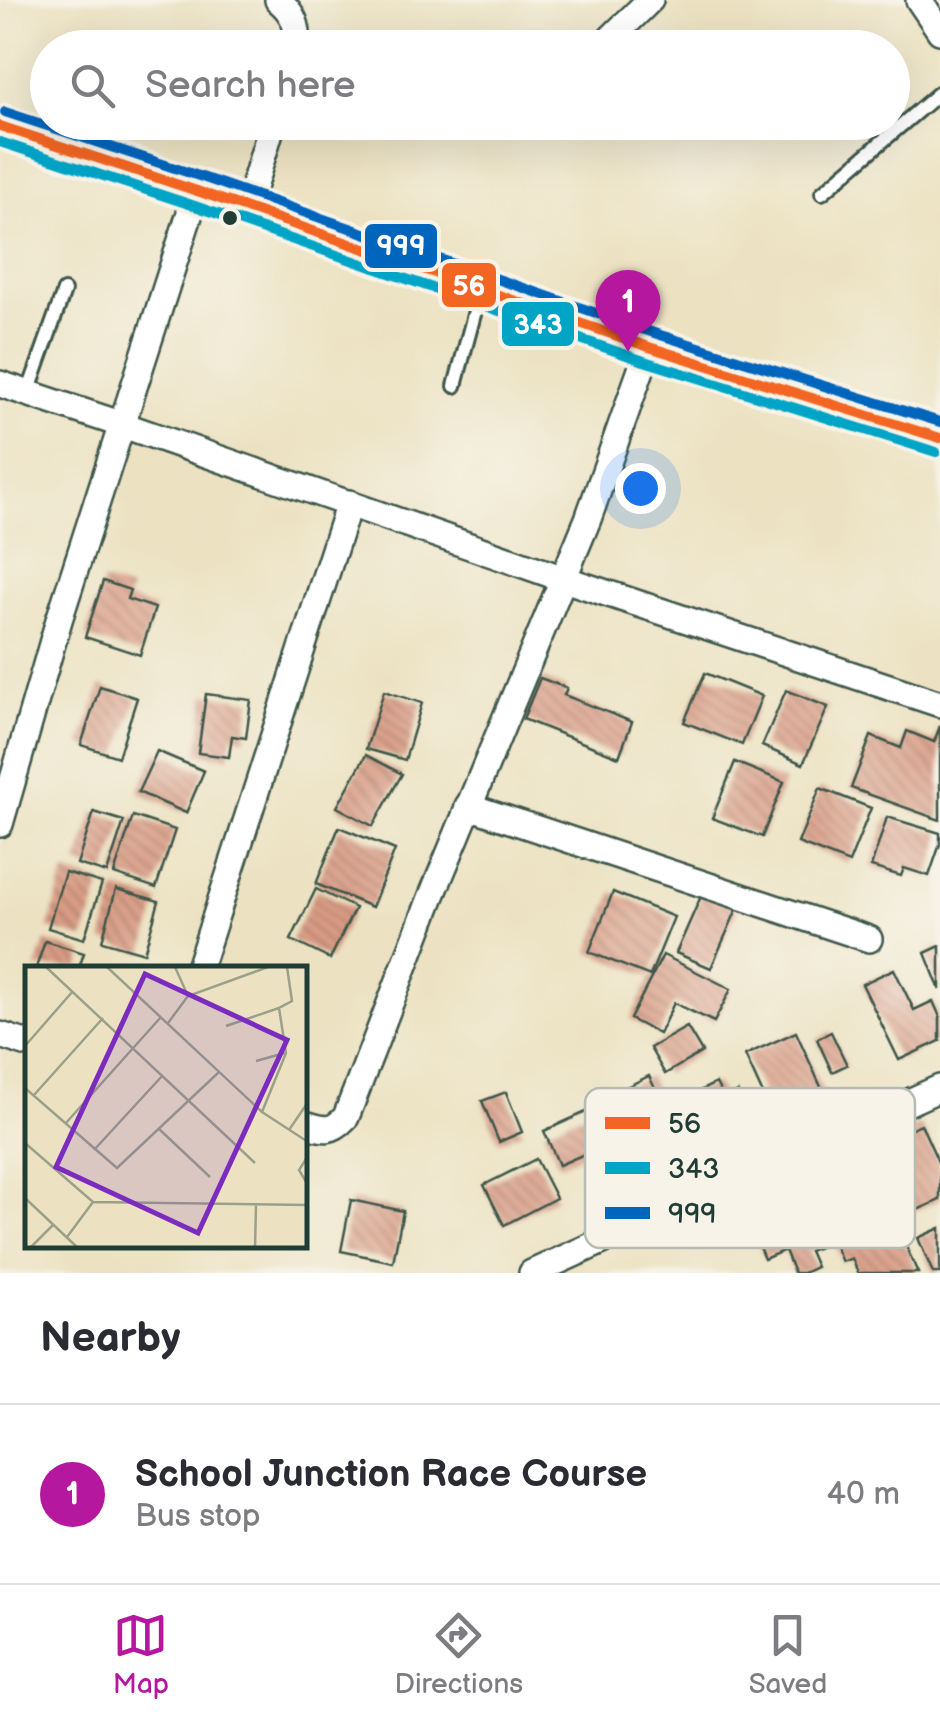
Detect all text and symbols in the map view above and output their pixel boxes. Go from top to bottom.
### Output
search box [30,30,910,140]
icon: search [65,58,120,113]
text: Search here [145,63,356,108]
unlabelled marker [220,208,240,228]
line badge: 999 [363,222,439,270]
text: 999 [376,230,426,263]
line badge: 56 [440,261,498,309]
text: 56 [452,270,486,303]
pin: 1 [596,270,660,352]
line badge: 343 [500,300,576,348]
text: 343 [513,309,563,342]
your location [615,463,666,514]
inset map [25,966,308,1248]
legend [585,1088,915,1248]
text: 56 [668,1108,701,1141]
text: 343 [668,1153,720,1186]
text: 999 [668,1198,717,1231]
text: Nearby [40,1313,180,1364]
text: School Junction Race Course [135,1452,647,1497]
text: 1 [66,1475,79,1514]
text: 40 m [827,1475,900,1514]
text: Bus stop [135,1497,261,1536]
tab: Map [113,1608,169,1701]
tab: Directions [394,1608,523,1701]
tab: Saved [749,1608,827,1701]

